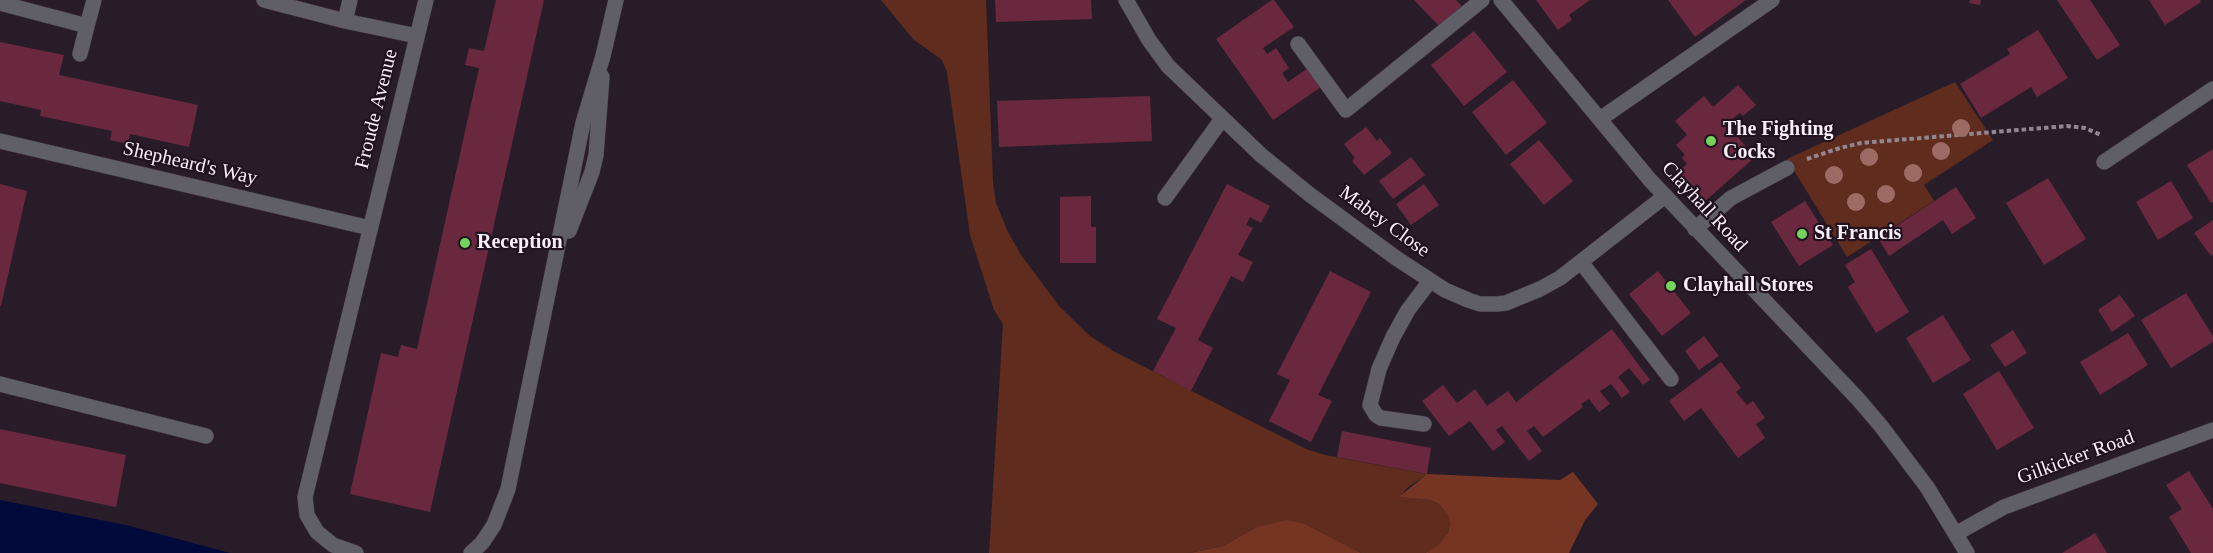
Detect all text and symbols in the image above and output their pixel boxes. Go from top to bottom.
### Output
street label: Froude Avenue [351,47,403,171]
place label: The Fighting Cocks [1723,118,1834,165]
marker: The Fighting Cocks [1704,134,1718,148]
street label: Shepheard's Way [121,137,259,191]
street label: Clayhall Road [1656,157,1752,257]
street label: Mabey Close [1334,181,1434,263]
place label: St Francis [1814,222,1901,246]
marker: St Francis [1795,227,1809,241]
place label: Reception [477,231,563,255]
marker: Reception [458,236,472,250]
place label: Clayhall Stores [1683,274,1813,298]
marker: Clayhall Stores [1664,279,1678,293]
street label: Gilkicker Road [2014,426,2138,490]

